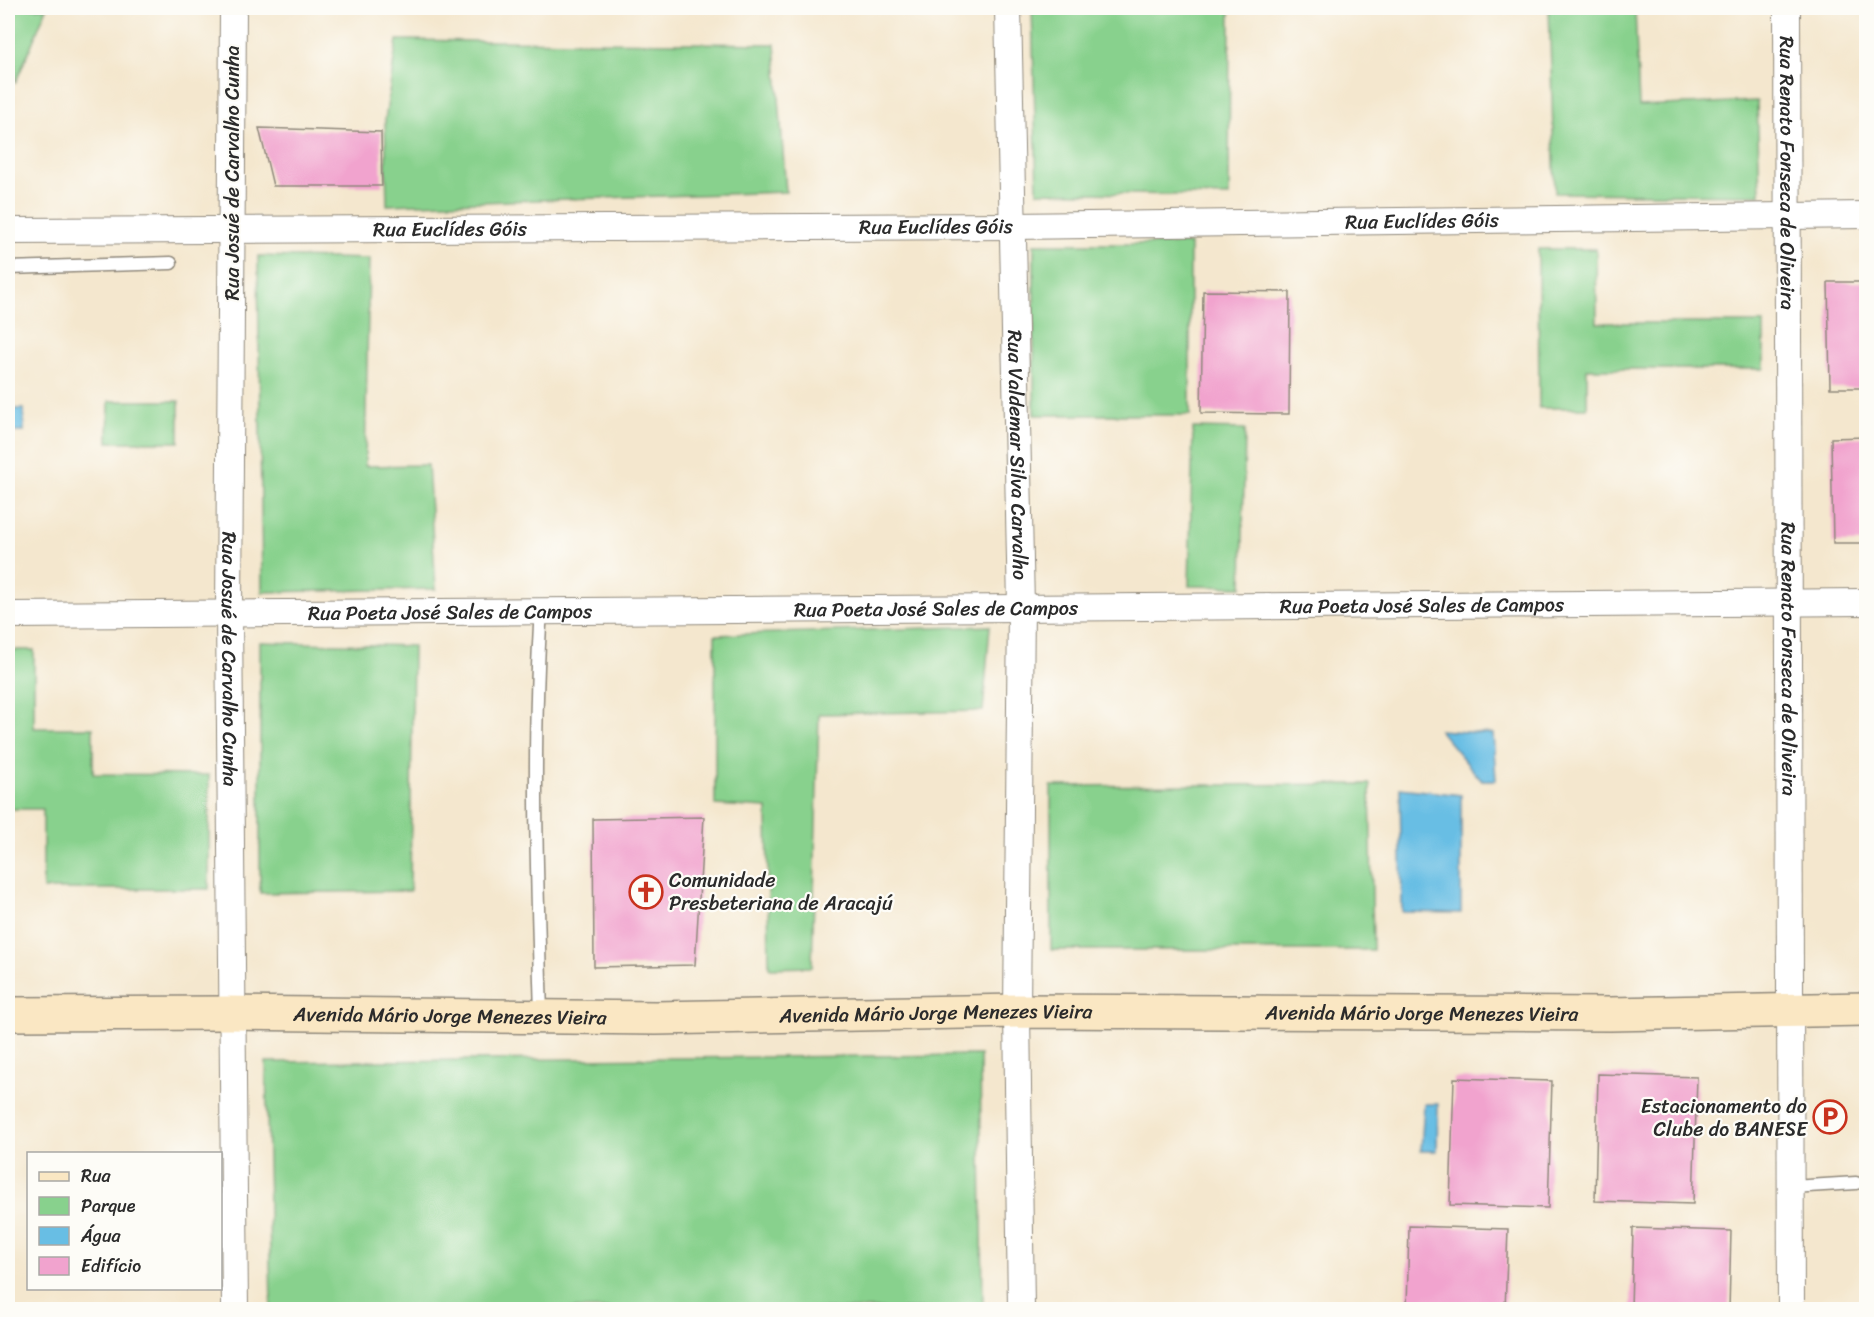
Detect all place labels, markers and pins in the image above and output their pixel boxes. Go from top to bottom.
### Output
place label: Comunidade Presbeteriana de Aracajú [669,863,893,921]
church icon: Comunidade Presbeteriana de Aracajú [628,874,664,910]
place label: Estacionamento do Clube do BANESE [1641,1089,1809,1147]
parking icon: Estacionamento do Clube do BANESE [1812,1099,1848,1135]

